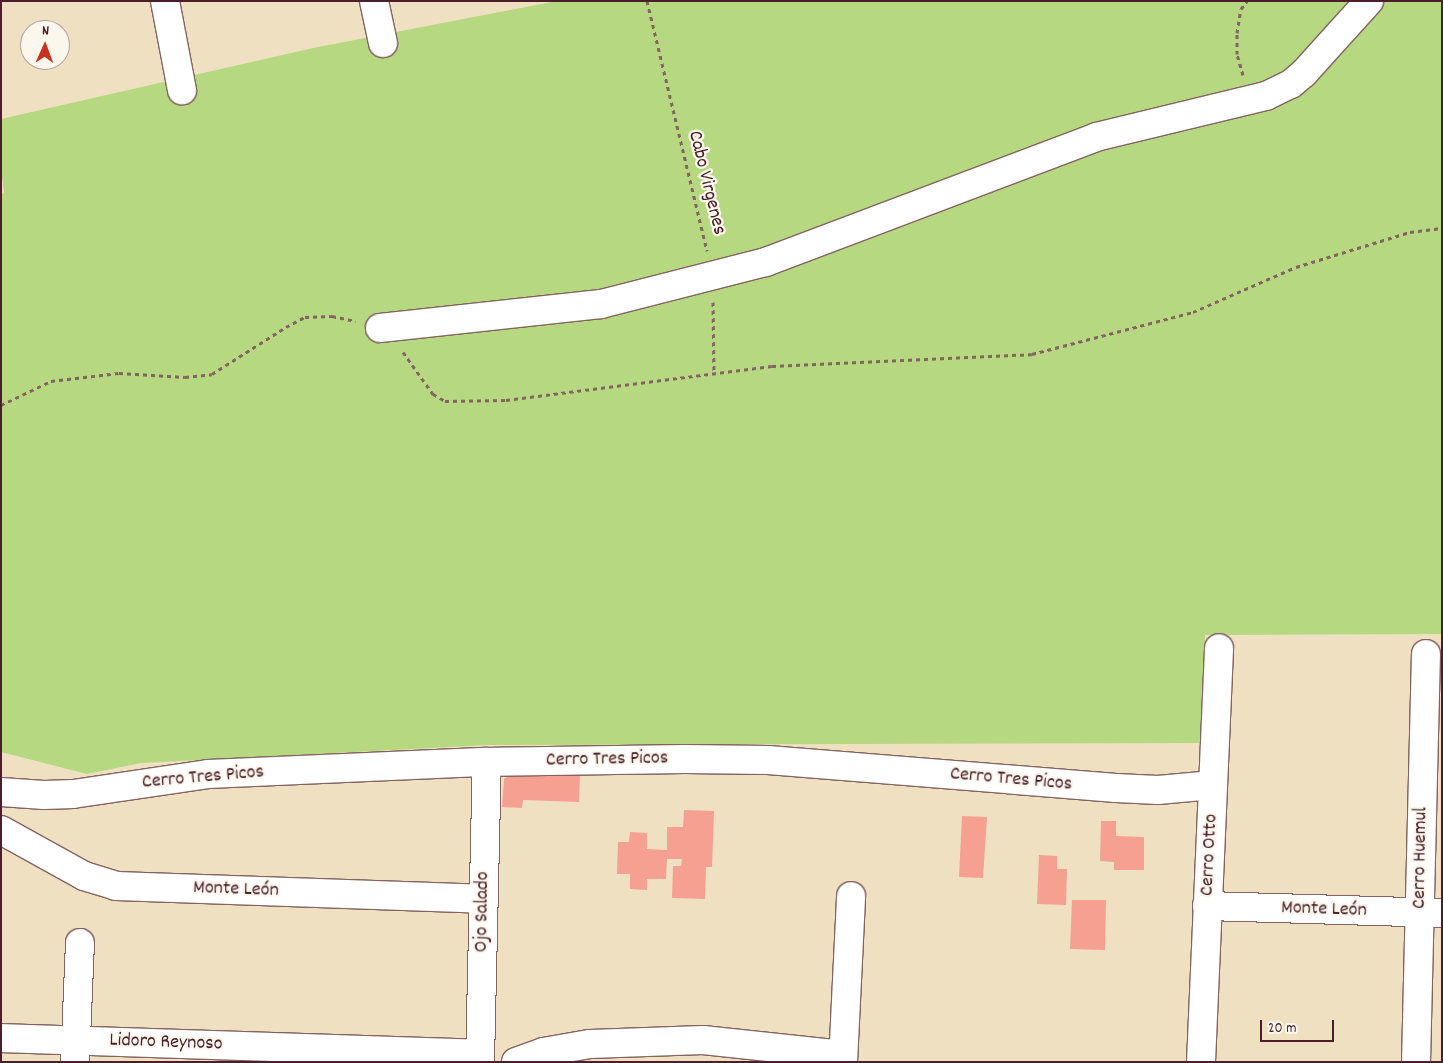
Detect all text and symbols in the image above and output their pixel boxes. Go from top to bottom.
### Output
north arrow [20,20,70,70]
text: N [42,21,49,41]
street label: Cabo Virgenes [682,129,730,237]
street label: Cerro Tres Picos [546,747,668,773]
street label: Cerro Tres Picos [141,761,265,795]
street label: Cerro Tres Picos [949,763,1073,797]
street label: Cerro Huemul [1408,807,1434,909]
street label: Cerro Otto [1196,813,1224,897]
street label: Ojo Salado [470,871,496,953]
street label: Monte León [193,877,279,903]
street label: Monte León [1281,897,1367,923]
scale bar [1263,1010,1337,1042]
text: 20 m [1268,1018,1296,1040]
street label: Lidoro Reynoso [109,1029,223,1057]

